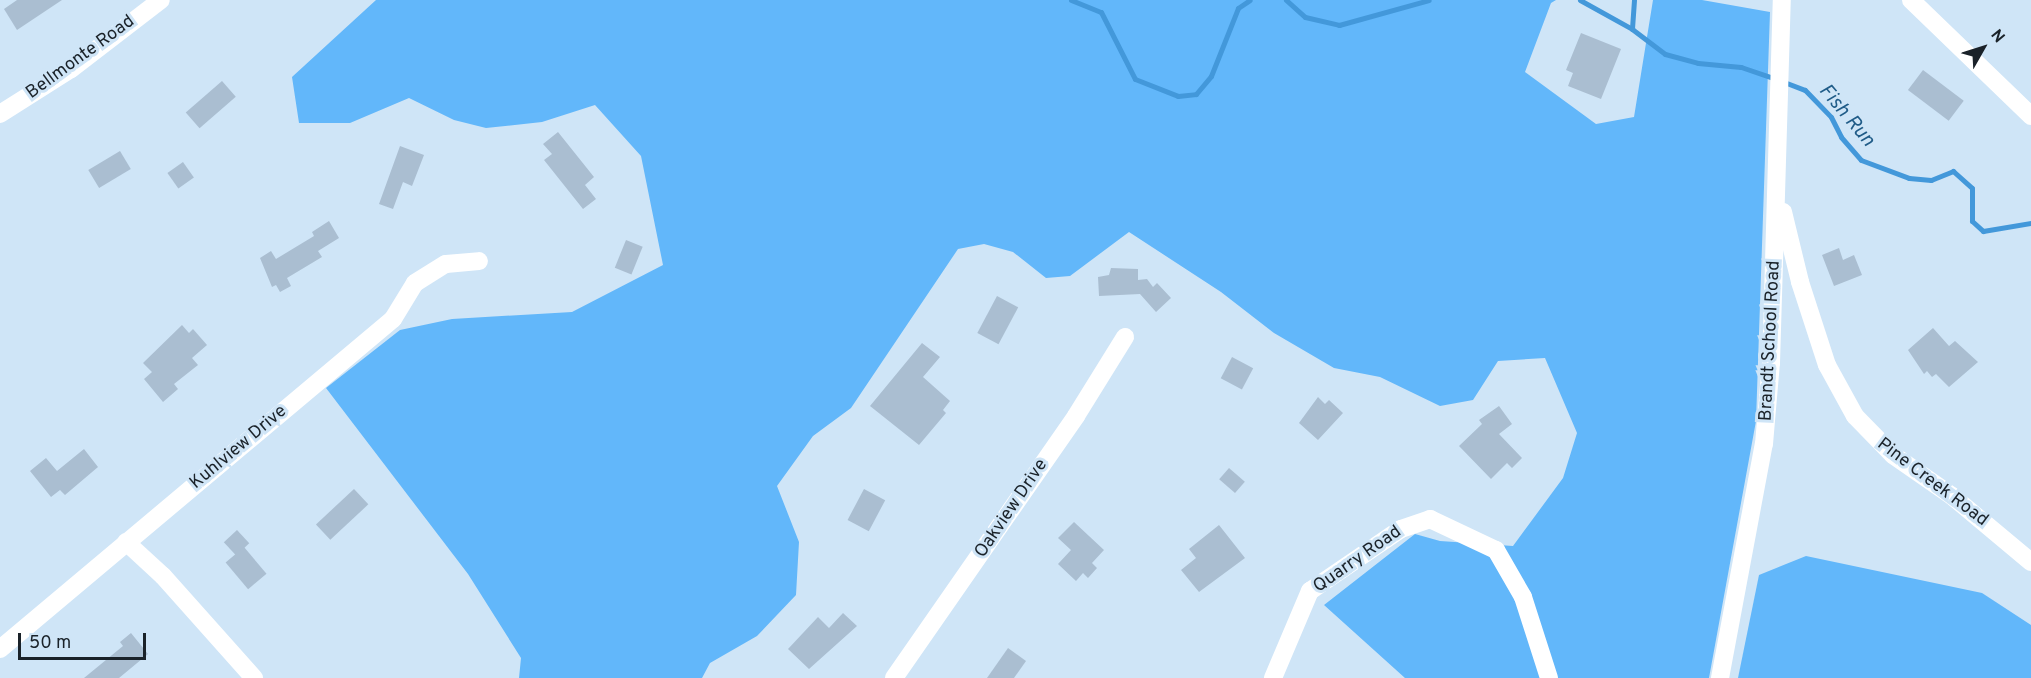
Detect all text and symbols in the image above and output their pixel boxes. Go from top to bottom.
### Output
street label: Bellmonte Road [23,11,139,105]
north arrow [1953,18,2013,78]
text: N [1986,26,2008,47]
water label: Fish Run [1813,80,1879,152]
street label: Brandt School Road [1756,260,1786,422]
street label: Kuhlview Drive [186,401,292,495]
street label: Pine Creek Road [1872,434,1992,532]
street label: Oakview Drive [971,455,1053,563]
street label: Quarry Road [1310,522,1406,598]
scale bar [21,621,148,659]
text: 50 m [29,632,71,655]

